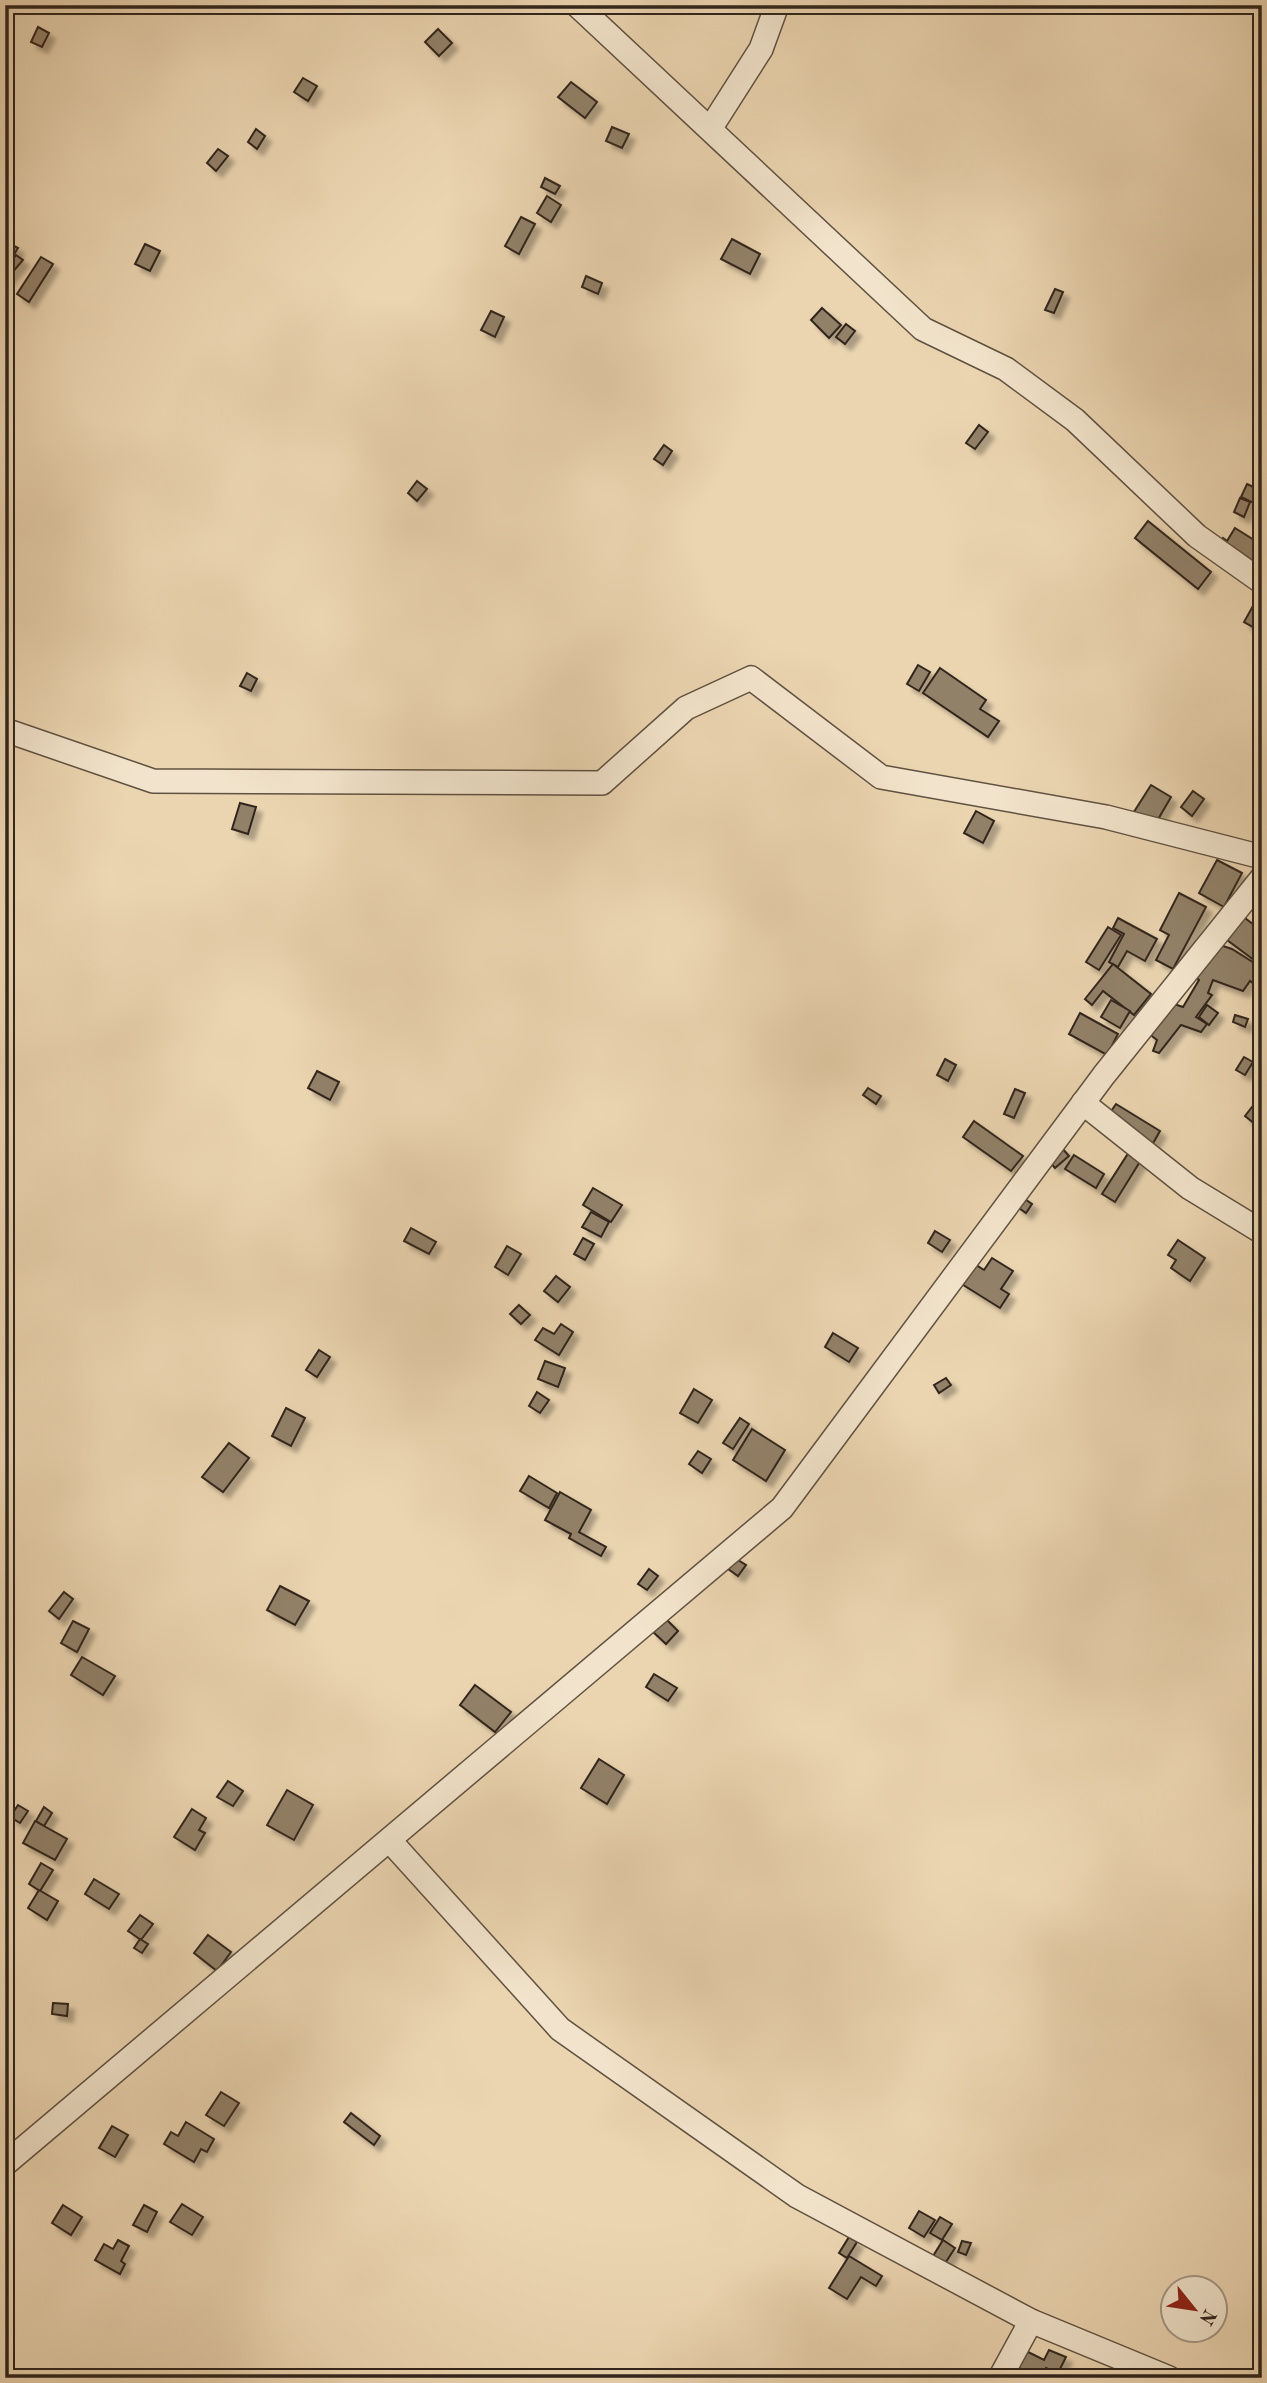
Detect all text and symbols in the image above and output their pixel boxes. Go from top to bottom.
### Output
north arrow [1158,2274,1228,2344]
text: N [1194,2305,1218,2328]

